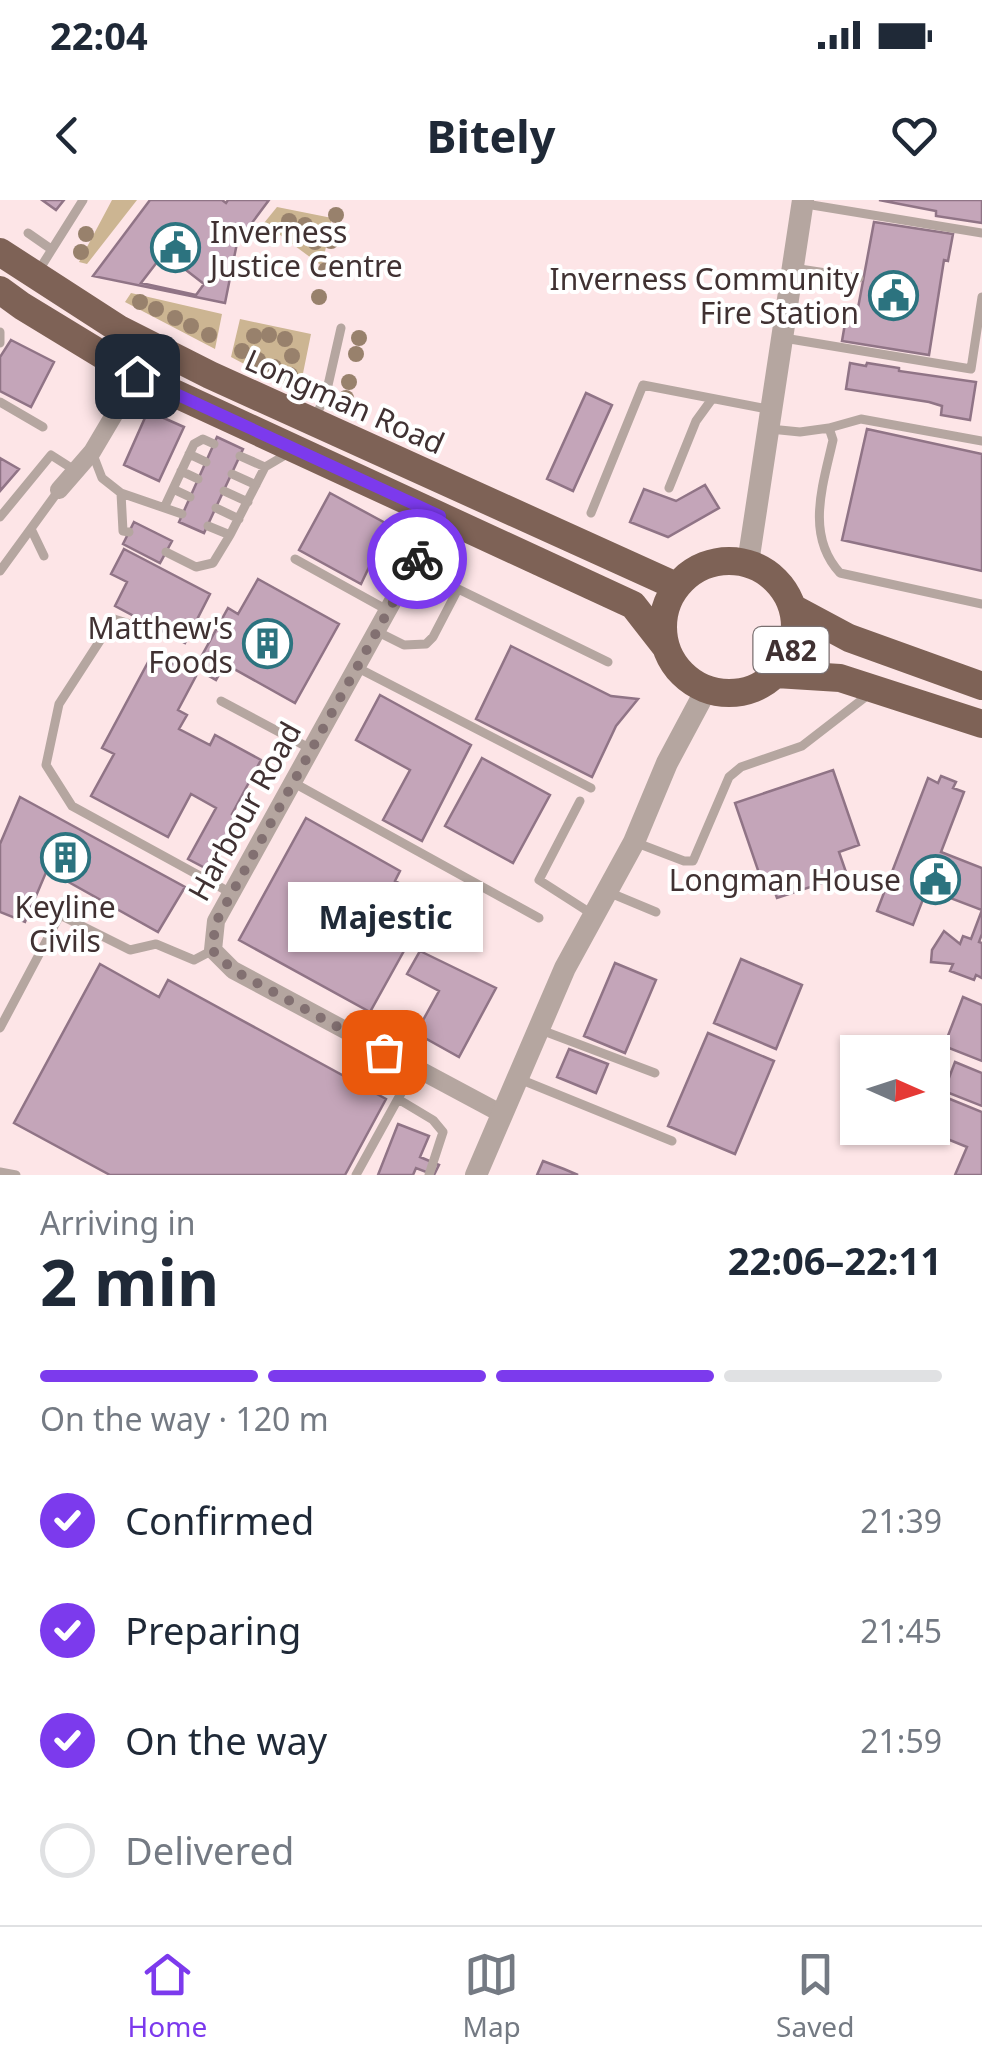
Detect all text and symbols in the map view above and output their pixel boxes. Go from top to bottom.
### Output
text: 22:04 [50,9,148,61]
text: Bitely [427,105,555,166]
icon: back [40,108,95,163]
icon: heart [887,108,942,163]
place label: Inverness Justice Centre [207,211,403,286]
public building icon: Inverness Justice Centre [149,222,201,274]
place label: Inverness Community Fire Station [550,258,860,333]
public building icon: Inverness Community Fire Station [868,269,920,321]
pin [95,334,180,419]
street label: Longman Road [239,339,451,463]
icon: home [110,349,165,404]
courier [367,509,467,609]
icon: bike [390,532,445,587]
place label: Matthew's Foods [87,607,233,682]
building icon: Matthew's Foods [242,618,294,670]
road number: A82 [754,627,828,673]
street label: Harbour Road [178,714,310,908]
building icon: Keyline Civils [39,831,91,883]
public building icon: Longman House [910,853,962,905]
place label: Longman House [669,859,901,900]
callout: Majestic [286,882,482,952]
place label: Keyline Civils [14,886,116,961]
text: Majestic [318,895,453,938]
pin [342,1010,427,1095]
icon: bag [357,1025,412,1080]
north arrow [840,1035,950,1145]
map controls [840,1035,950,1145]
text: Arriving in [40,1201,195,1244]
text: 22:06–22:11 [728,1234,942,1286]
text: 2 min [40,1237,219,1325]
text: On the way · 120 m [40,1397,329,1440]
icon: check [40,1493,95,1548]
text: Confirmed [125,1494,314,1546]
text: 21:39 [860,1499,942,1542]
icon: check [40,1603,95,1658]
text: Preparing [125,1604,301,1656]
text: 21:45 [860,1609,942,1652]
icon: check [40,1713,95,1768]
text: On the way [125,1714,327,1766]
text: 21:59 [860,1719,942,1762]
text: Delivered [125,1824,294,1876]
tab: Home [128,1947,207,2045]
tab: Map [463,1947,521,2045]
tab: Saved [776,1947,854,2045]

